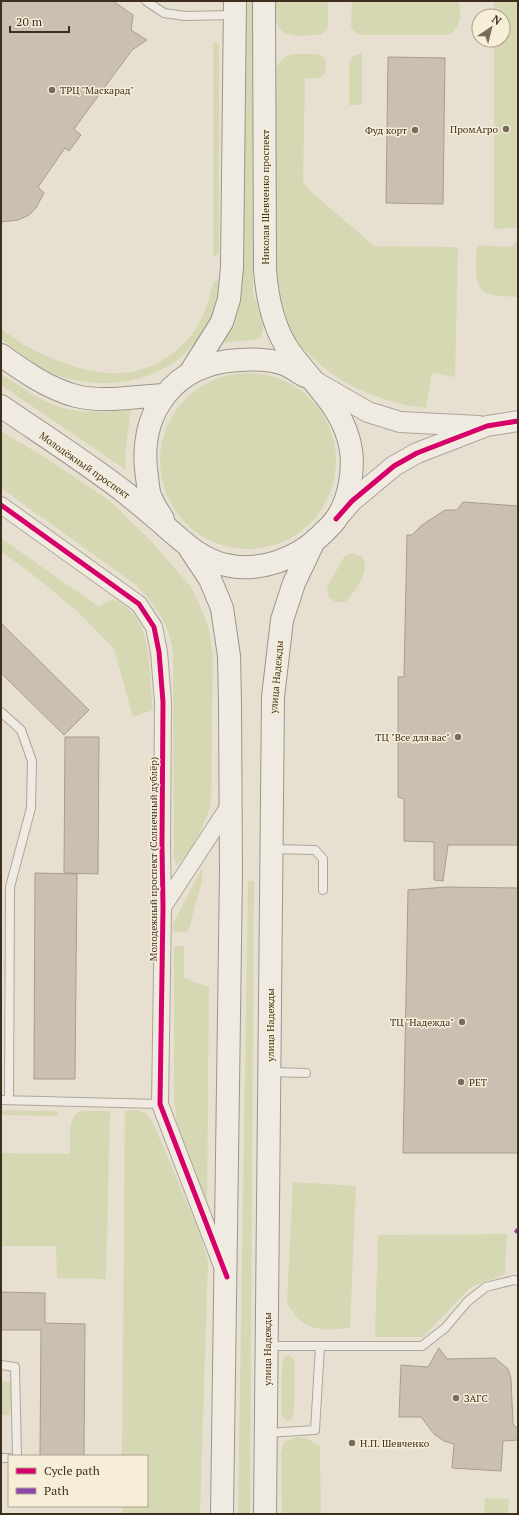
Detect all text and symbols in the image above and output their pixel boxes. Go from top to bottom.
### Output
scale bar [10,8,69,34]
north arrow [471,8,511,48]
text: N [489,12,505,28]
text: 20 m [16,14,43,29]
place label: ТРЦ "Маскарад" [60,84,134,97]
marker: ТРЦ "Маскарад" [47,85,57,95]
place label: ПромАгро [450,123,498,136]
place label: Фуд корт [365,124,407,137]
marker: ПромАгро [501,124,511,134]
marker: Фуд корт [410,125,420,135]
street label: Николая Шевченко проспект [259,129,272,265]
street label: Молодёжный проспект [37,429,133,502]
street label: улица Надежды [267,639,286,715]
place label: ТЦ "Все для вас" [375,731,450,744]
marker: ТЦ "Все для вас" [453,732,463,742]
street label: Молодежный проспект (Солнечный дублёр) [147,757,160,961]
street label: улица Надежды [264,988,277,1063]
place label: ТЦ "Надежда" [390,1016,454,1029]
marker: ТЦ "Надежда" [457,1017,467,1027]
place label: РЕТ [469,1076,487,1089]
marker: РЕТ [456,1077,466,1087]
street label: улица Надежды [261,1312,274,1387]
place label: ЗАГС [464,1392,488,1405]
marker: ЗАГС [451,1393,461,1403]
place label: Н.П. Шевченко [360,1437,430,1450]
marker: Н.П. Шевченко [347,1438,357,1448]
legend [8,1455,148,1507]
text: Cycle path [44,1463,100,1478]
text: Path [44,1483,69,1498]

